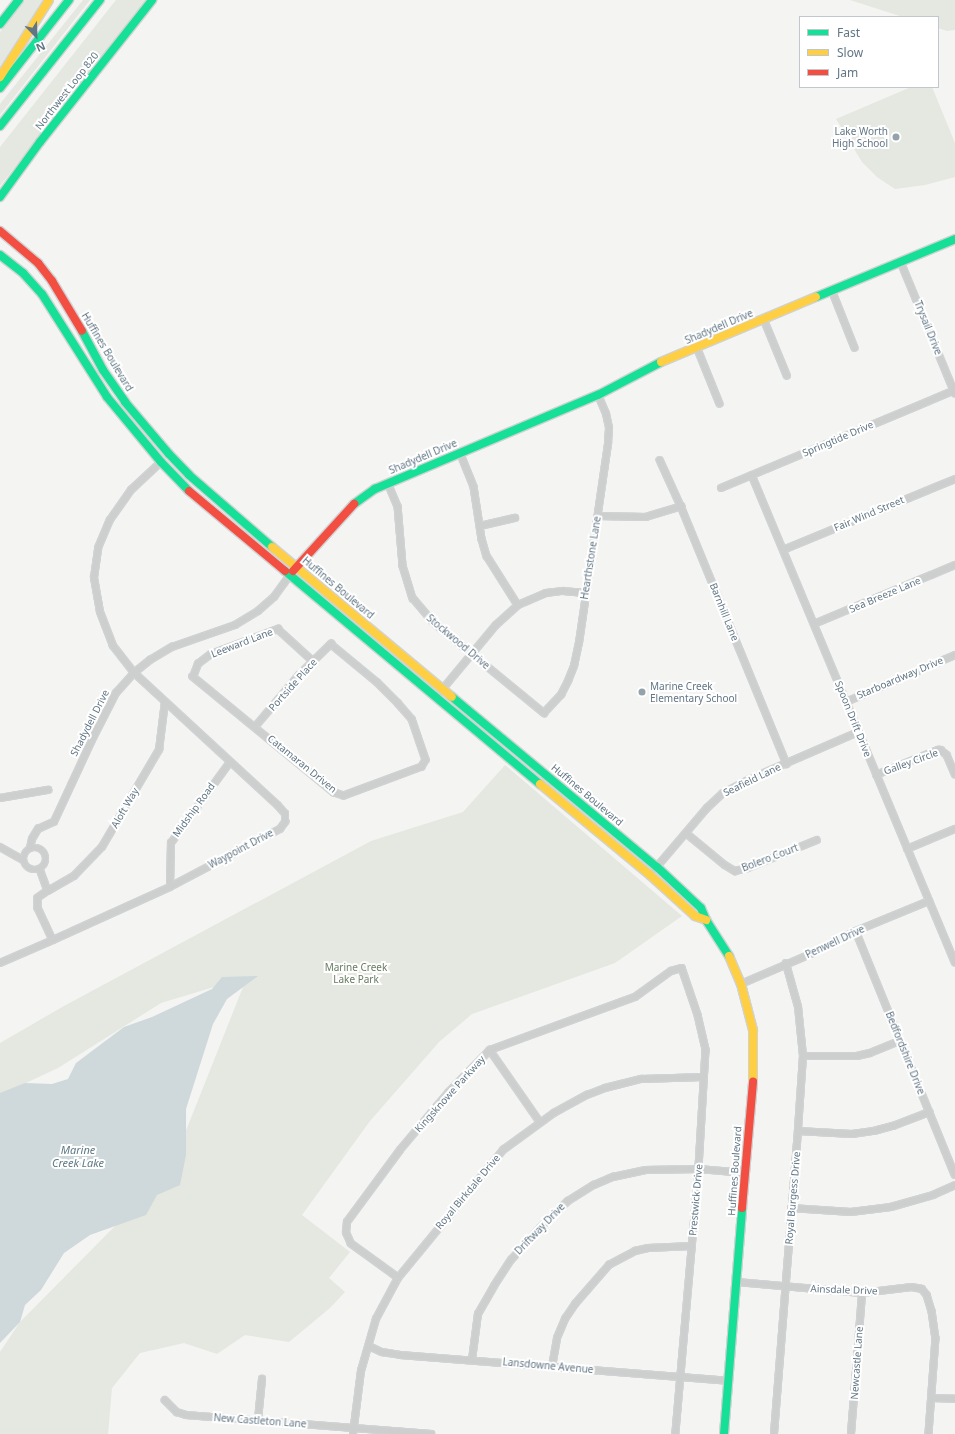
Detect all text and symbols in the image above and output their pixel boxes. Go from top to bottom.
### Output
north arrow [16,16,56,56]
legend [799,16,939,88]
text: Fast [837,24,860,41]
text: N [34,39,48,56]
text: Slow [837,44,863,61]
street label: Northwest Loop 820 [33,50,101,132]
text: Jam [837,64,858,81]
place label: Lake Worth High School [832,125,888,148]
marker: Lake Worth High School [891,132,901,142]
street label: Trysail Drive [912,299,944,357]
street label: Shadydell Drive [683,307,755,347]
street label: Huffines Boulevard [79,310,135,394]
street label: Springtide Drive [801,419,875,459]
street label: Shadydell Drive [387,437,459,477]
street label: Fair Wind Street [832,494,906,534]
street label: Hearthstone Lane [578,516,604,600]
street label: Huffines Boulevard [300,555,376,621]
street label: Sea Breeze Lane [847,575,923,615]
street label: Barnhill Lane [707,581,741,643]
street label: Stockwood Drive [424,612,492,672]
street label: Leeward Lane [209,626,275,660]
street label: Starboardway Drive [855,654,945,702]
street label: Portside Place [266,656,320,714]
street label: Spoon Drift Drive [832,679,874,759]
place label: Marine Creek Elementary School [650,680,737,704]
marker: Marine Creek Elementary School [637,687,647,697]
street label: Shadydell Drive [68,688,112,758]
street label: Catamaran Driven [265,732,339,796]
street label: Galley Circle [882,747,940,777]
street label: Seafield Lane [721,761,783,799]
street label: Huffines Boulevard [549,762,625,828]
street label: Midship Road [170,781,218,839]
street label: Aloft Way [109,786,141,830]
street label: Waypoint Drive [207,827,275,871]
street label: Bolero Court [740,842,800,874]
street label: Penwell Drive [804,923,866,961]
park label: Marine Creek Lake Park [325,961,387,984]
street label: Bedfordshire Drive [883,1010,927,1096]
street label: Kingsknowe Parkway [412,1053,488,1135]
street label: Huffines Boulevard [726,1126,744,1216]
water label: Marine Creek Lake [52,1144,104,1170]
street label: Royal Burgess Drive [783,1151,803,1245]
street label: Royal Birkdale Drive [433,1152,503,1232]
street label: Prestwick Drive [687,1164,705,1236]
street label: Driftway Drive [512,1201,568,1257]
street label: Ainsdale Drive [810,1283,878,1297]
street label: Newcastle Lane [848,1326,866,1400]
street label: Lansdowne Avenue [502,1356,594,1376]
street label: New Castleton Lane [213,1412,307,1430]

